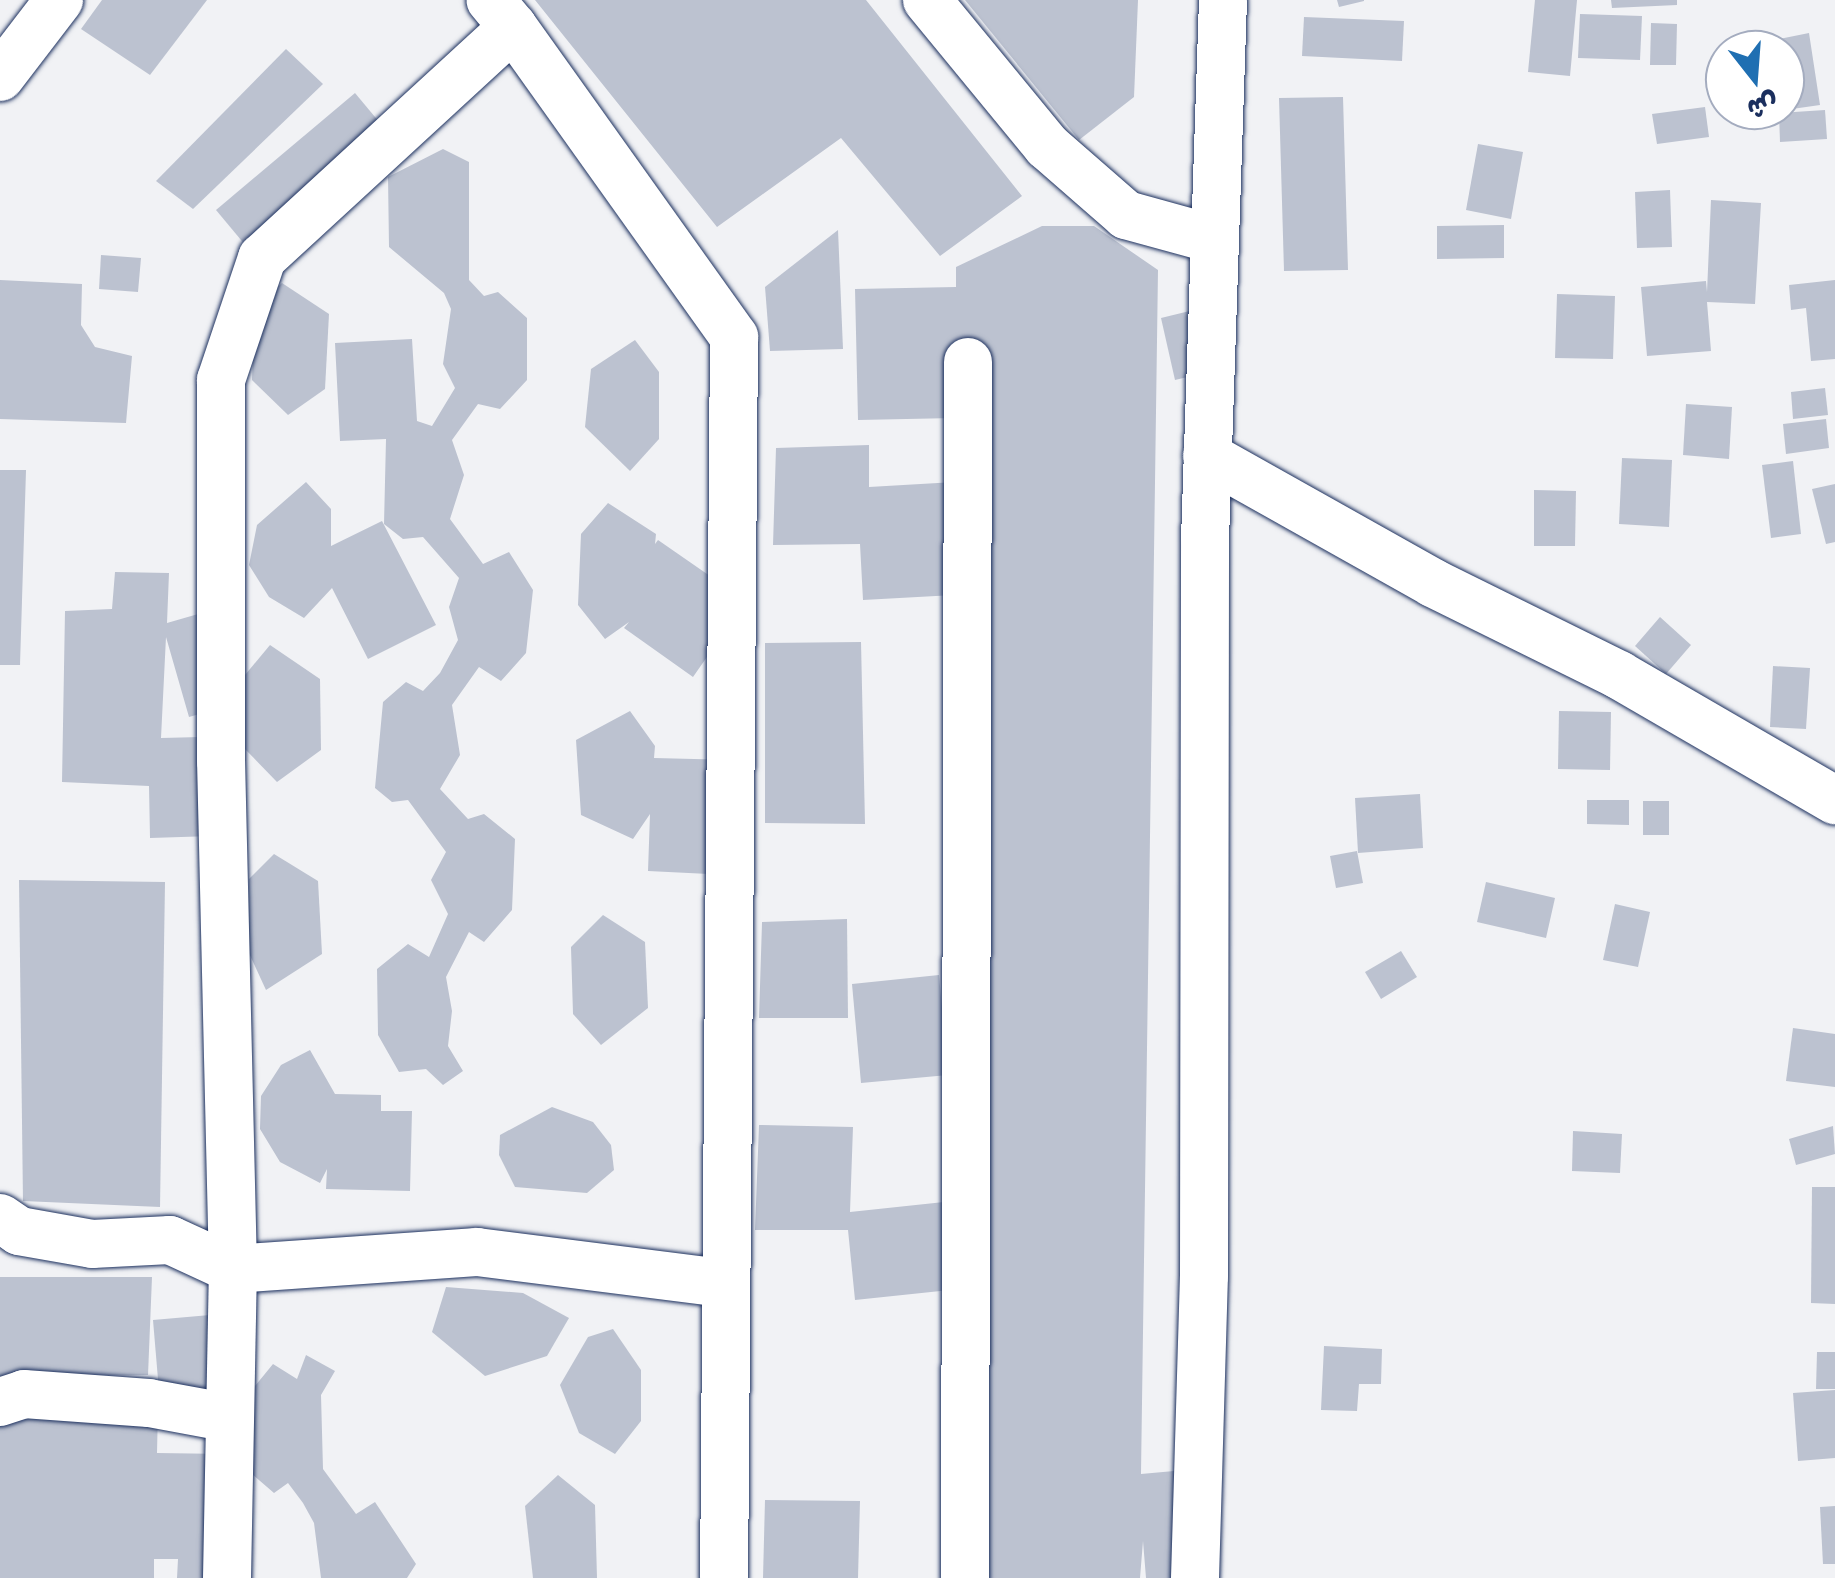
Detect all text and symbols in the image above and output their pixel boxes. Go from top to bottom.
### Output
north arrow [1705,30,1805,130]
text: ش [1743,86,1783,128]

